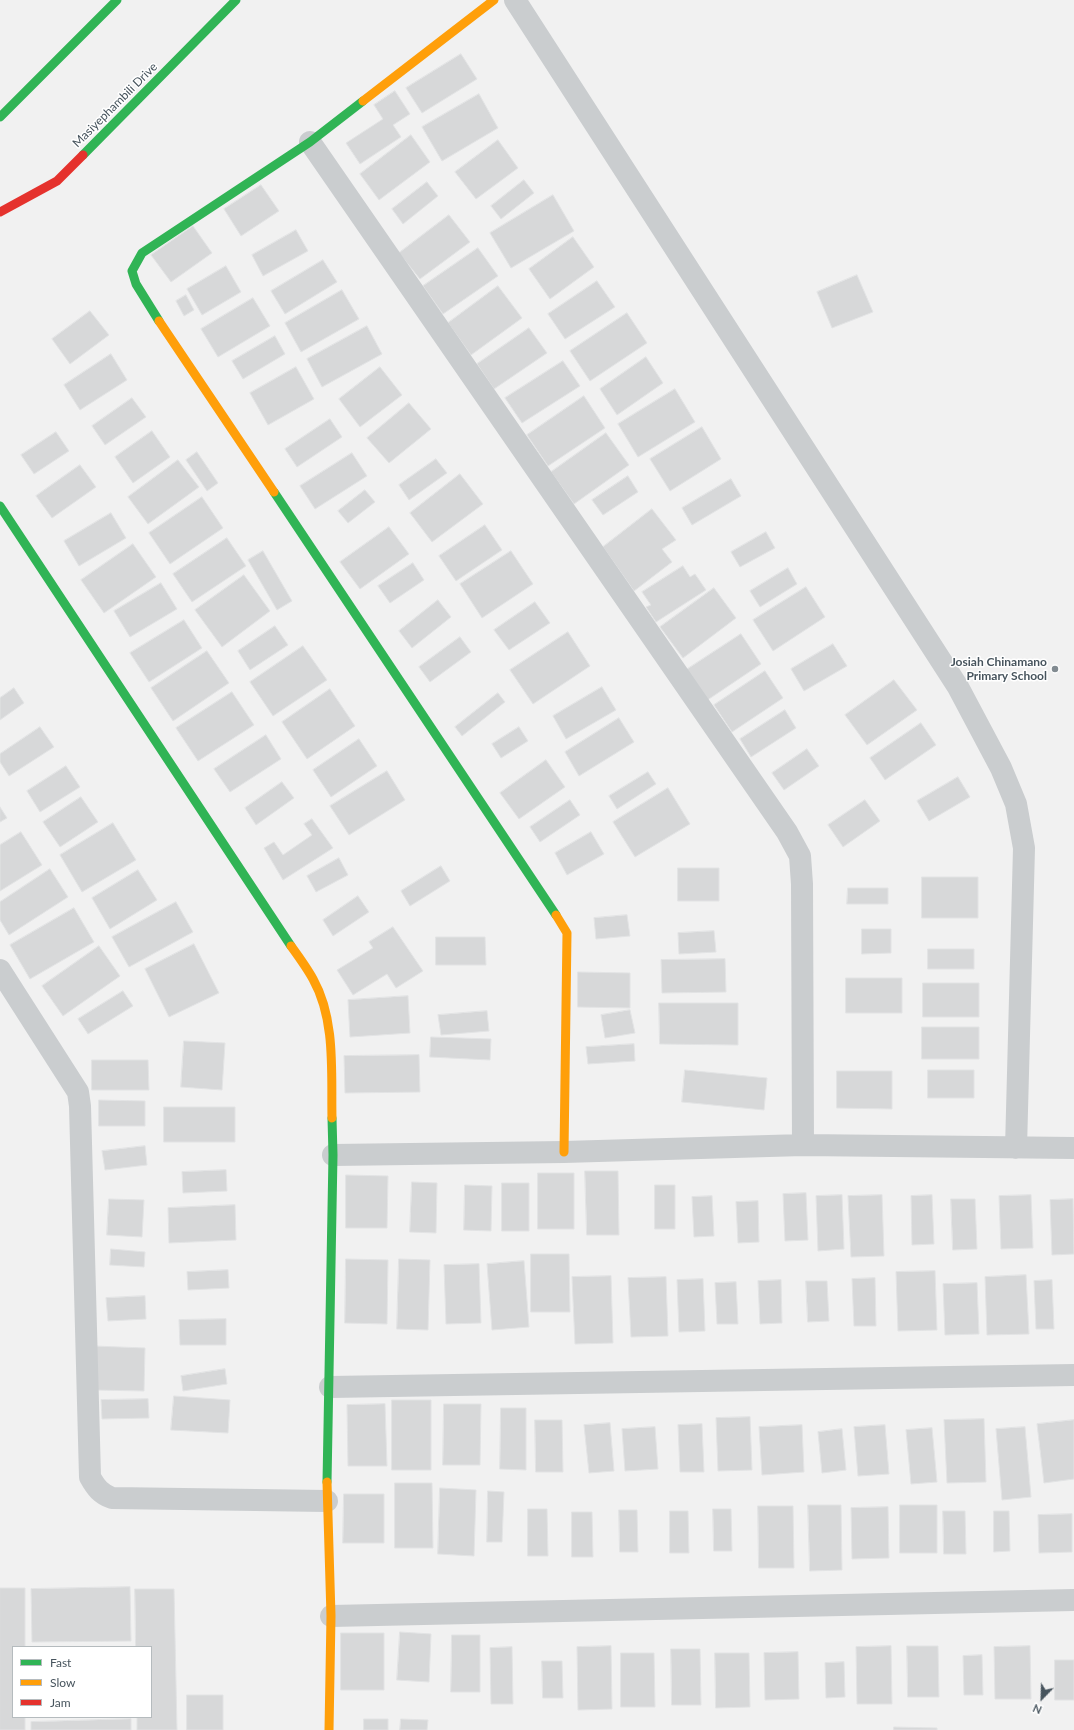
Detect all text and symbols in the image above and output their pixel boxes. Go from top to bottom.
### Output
street label: Masiyephambili Drive [70,60,160,150]
place label: Josiah Chinamano Primary School [951,655,1047,683]
marker: Josiah Chinamano Primary School [1050,664,1060,674]
legend [12,1646,152,1718]
text: Fast [50,1655,71,1670]
text: Slow [50,1675,75,1690]
north arrow [1022,1678,1062,1718]
text: Jam [50,1695,71,1710]
text: N [1031,1702,1044,1717]

